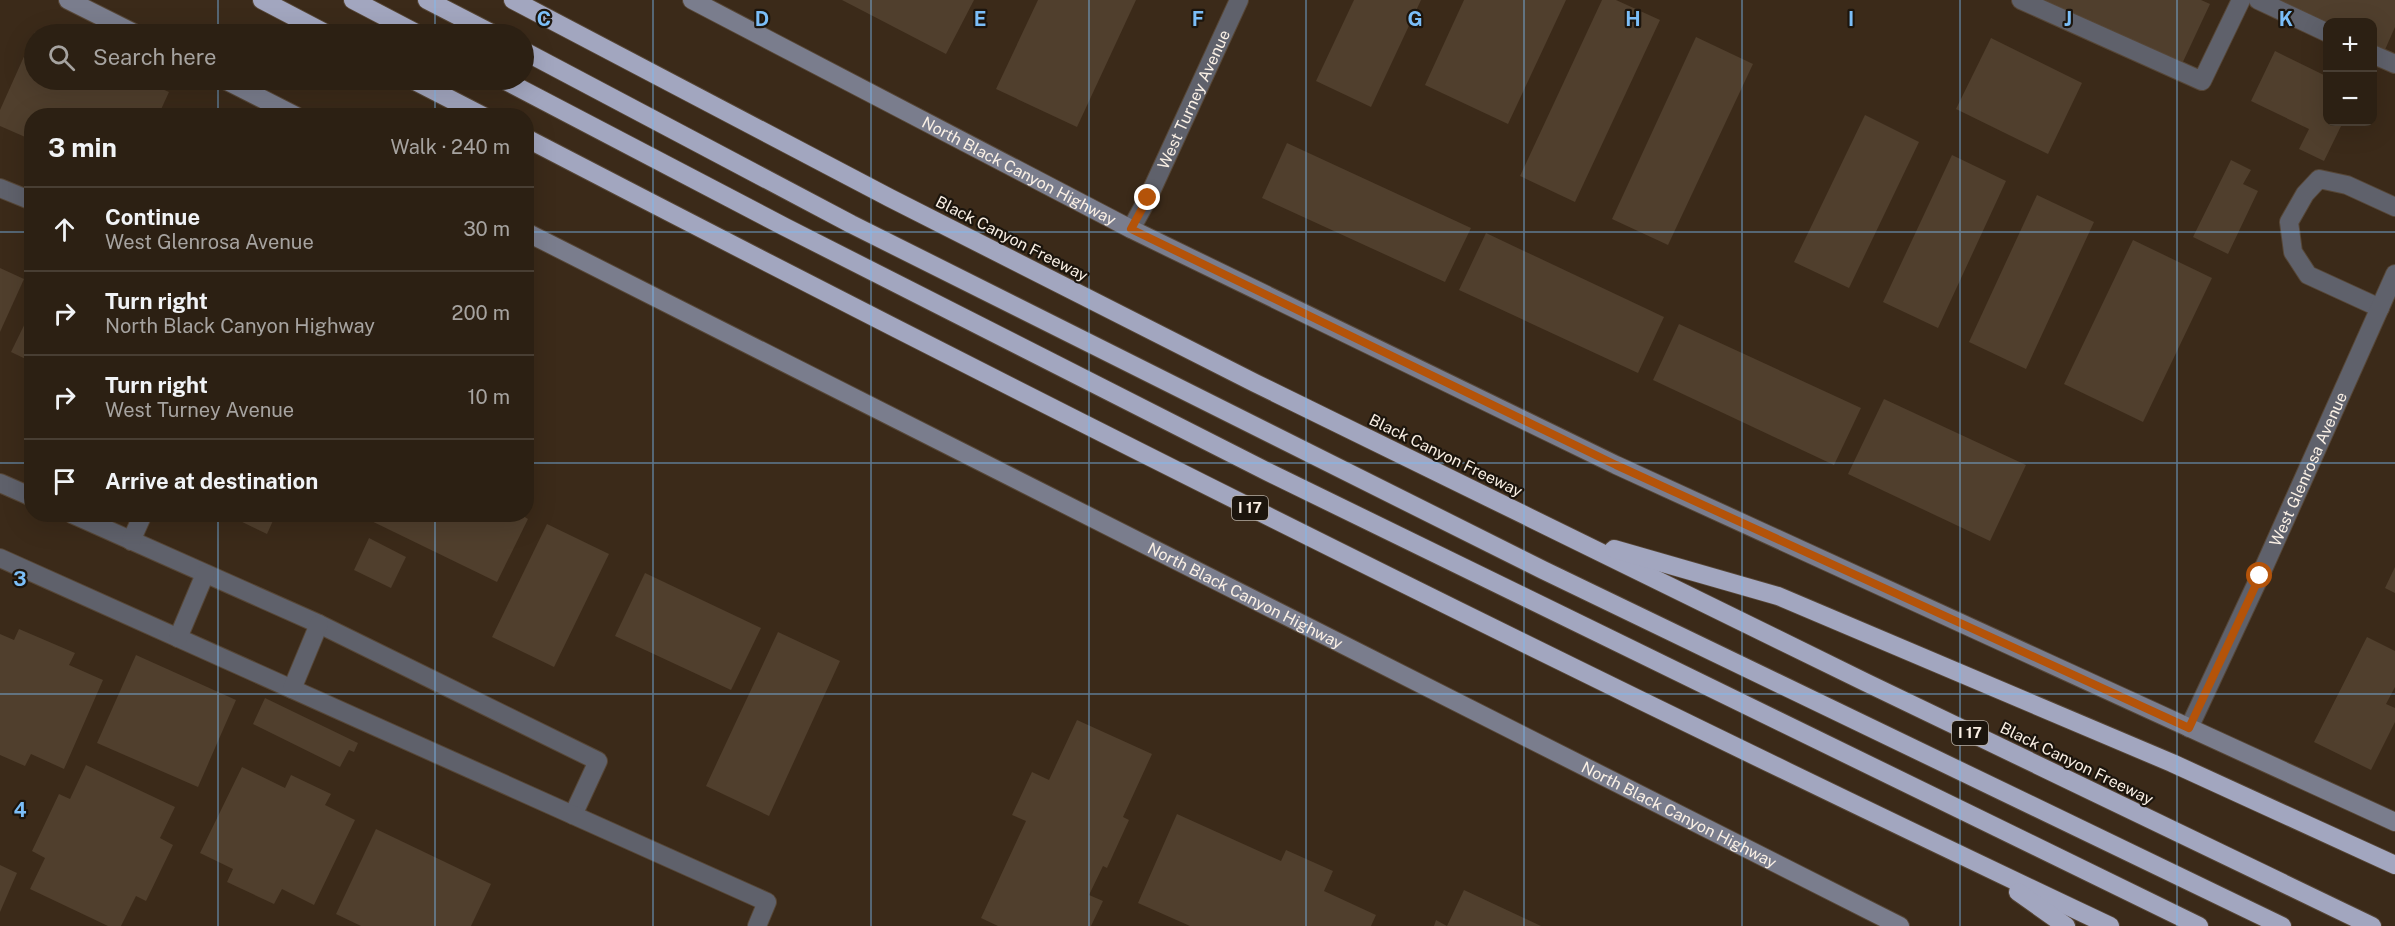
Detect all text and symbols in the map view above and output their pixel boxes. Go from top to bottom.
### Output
text: C [537,7,551,31]
text: D [755,7,769,31]
text: E [974,7,986,31]
text: F [1192,7,1204,31]
text: G [1407,7,1423,31]
text: H [1625,7,1641,31]
text: I [1848,7,1854,31]
text: J [2064,7,2072,31]
text: K [2279,7,2293,31]
map controls [2323,18,2377,126]
button: + [2323,18,2377,72]
search box [24,24,534,90]
street label: West Turney Avenue [1154,27,1234,172]
icon: search [45,41,78,74]
text: Search here [93,44,217,70]
button: − [2323,72,2377,126]
street label: North Black Canyon Highway [919,113,1120,230]
text: 3 min [48,132,117,163]
text: Walk · 240 m [390,135,510,159]
route end [1134,184,1160,210]
street label: Black Canyon Freeway [933,192,1091,285]
text: Continue [105,204,200,230]
icon: ahead [48,213,81,246]
text: 30 m [463,217,510,241]
text: West Glenrosa Avenue [105,230,314,254]
text: Turn right [105,288,208,314]
icon: right [48,297,81,330]
text: 200 m [452,301,510,325]
text: North Black Canyon Highway [105,314,375,338]
text: Turn right [105,372,208,398]
icon: right [48,381,81,414]
text: 10 m [467,385,510,409]
street label: West Glenrosa Avenue [2266,389,2351,549]
text: West Turney Avenue [105,398,294,422]
street label: Black Canyon Freeway [1366,410,1526,501]
icon: arrive [48,465,81,498]
text: Arrive at destination [105,468,318,494]
road number: I 17 [1232,496,1268,520]
street label: North Black Canyon Highway [1144,539,1346,653]
route start [2246,562,2272,588]
text: 3 [13,567,27,591]
street label: Black Canyon Freeway [1997,718,2157,809]
road number: I 17 [1952,721,1988,745]
street label: North Black Canyon Highway [1578,758,1780,872]
text: 4 [13,798,27,822]

